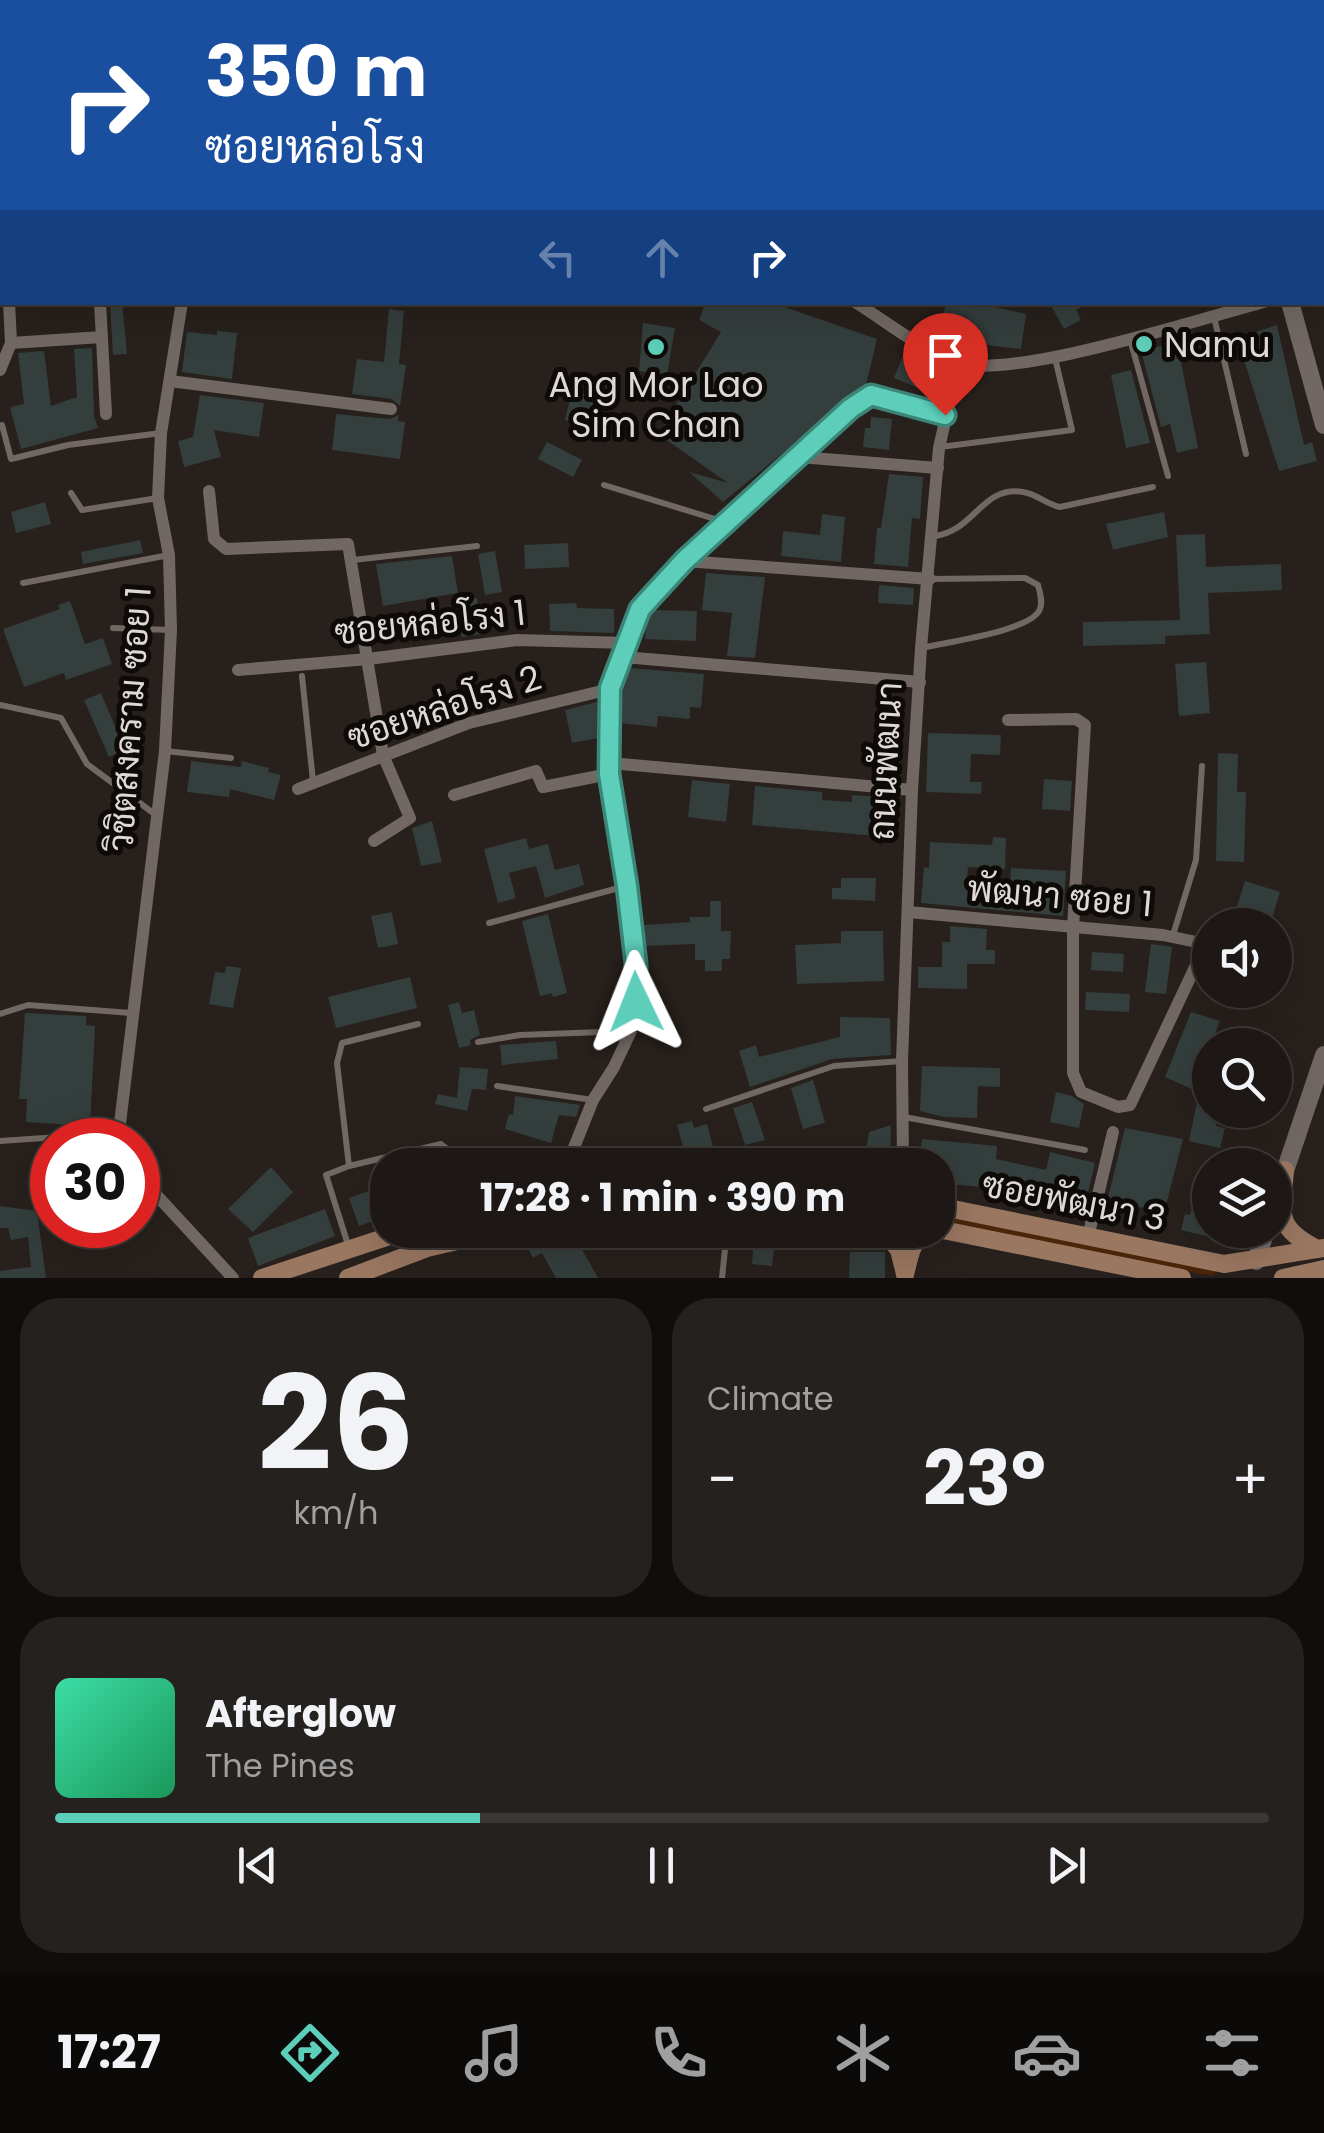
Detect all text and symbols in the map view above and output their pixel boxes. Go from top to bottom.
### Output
text: 350 m [205,22,427,121]
icon: right [40,40,170,170]
text: ซอยหล่อโรง [205,116,425,179]
icon: left [530,230,585,285]
icon: ahead [635,230,690,285]
icon: right [740,230,795,285]
pin [903,313,988,416]
place label: Namu [1164,320,1271,369]
icon: arrive [918,328,973,383]
marker: Namu [1133,333,1155,355]
marker: Ang Mor Lao Sim Chan [645,336,667,358]
place label: Ang Mor Lao Sim Chan [548,360,764,449]
street label: วิชิตสงคราม ซอย 1 [95,585,163,854]
street label: ซอยหล่อโรง 1 [332,588,528,656]
street label: ซอยหล่อโรง 2 [341,653,547,761]
street label: ถนนพัฒนา [856,681,914,841]
street label: พัฒนา ซอย 1 [965,864,1155,928]
map controls [1192,908,1292,1248]
button: sound [1192,908,1292,1008]
position arrow [584,950,688,1054]
button: search [1192,1028,1292,1128]
speed limit sign: 30 [30,1118,160,1248]
button: layers [1192,1148,1292,1248]
street label: ซอยพัฒนา 3 [978,1159,1170,1243]
text: 17:28 · 1 min · 390 m [480,1171,845,1224]
text: 26 [257,1332,415,1515]
text: Climate [707,1376,834,1421]
text: 23° [923,1426,1046,1531]
text: − [707,1441,737,1518]
text: + [1231,1441,1269,1518]
text: km/h [293,1490,379,1535]
text: Afterglow [205,1687,396,1740]
text: The Pines [205,1743,355,1788]
icon: previous [230,1838,285,1893]
icon: pause [634,1838,689,1893]
icon: next [1039,1838,1094,1893]
icon: directions [275,2018,345,2088]
icon: music [459,2018,529,2088]
icon: phone [644,2018,714,2088]
icon: climate [828,2018,898,2088]
icon: car [1012,2018,1082,2088]
icon: filters [1197,2018,1267,2088]
text: 17:27 [57,2021,161,2084]

